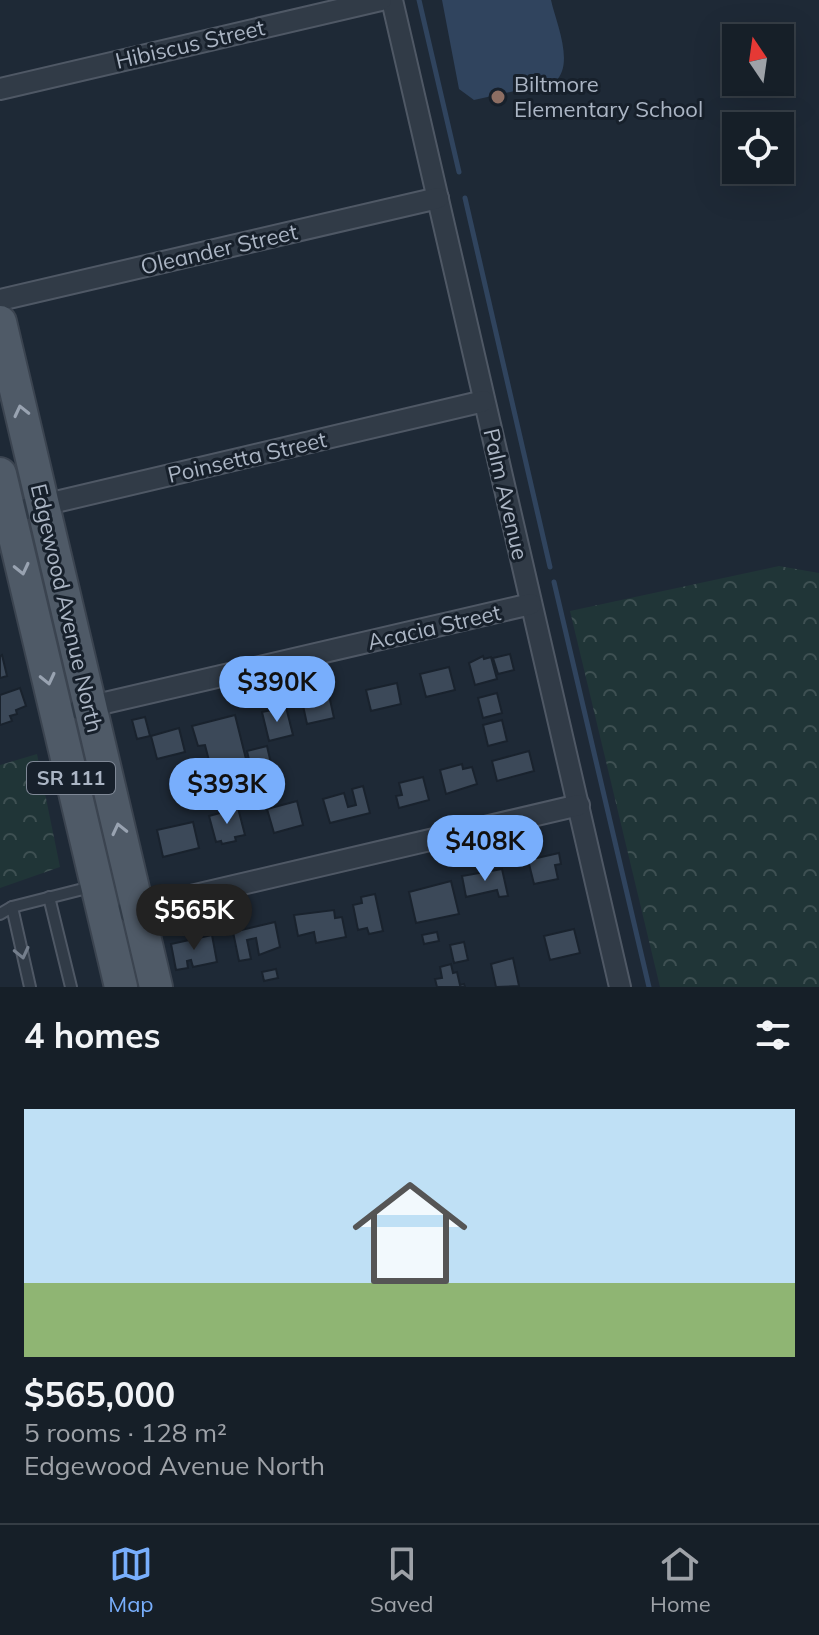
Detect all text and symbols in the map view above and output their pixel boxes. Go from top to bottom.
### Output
street label: Hibiscus Street [113,13,268,75]
north arrow [722,24,794,96]
map controls [722,24,794,184]
place label: Biltmore Elementary School [514,70,703,123]
marker: Biltmore Elementary School [489,88,507,106]
button: locate [722,112,794,184]
street label: Oleander Street [138,217,300,281]
one-way arrow [13,404,30,418]
street label: Poinsetta Street [165,425,329,489]
street label: Palm Avenue [477,426,535,562]
street label: Edgewood Avenue North [25,481,109,735]
one-way arrow [13,561,30,575]
street label: Acacia Street [365,598,504,656]
pin: $390K [221,656,333,724]
text: $390K [237,665,317,698]
one-way arrow [39,671,56,685]
pin: $393K [171,758,283,826]
road number: SR 111 [27,762,115,794]
text: $393K [187,767,267,800]
pin: $408K [429,815,541,883]
one-way arrow [111,823,128,837]
text: $408K [445,824,525,857]
pin: $565K [138,884,250,952]
text: $565K [154,893,234,926]
one-way arrow [13,945,30,959]
icon: filters [751,1013,795,1057]
text: 4 homes [24,1014,161,1057]
icon: home [338,1161,482,1305]
text: $565,000 [24,1373,175,1416]
text: 5 rooms · 128 m² [24,1416,227,1449]
text: Edgewood Avenue North [24,1449,325,1482]
tab: Map [108,1542,154,1618]
tab: Saved [370,1542,434,1618]
tab: Home [650,1542,711,1618]

